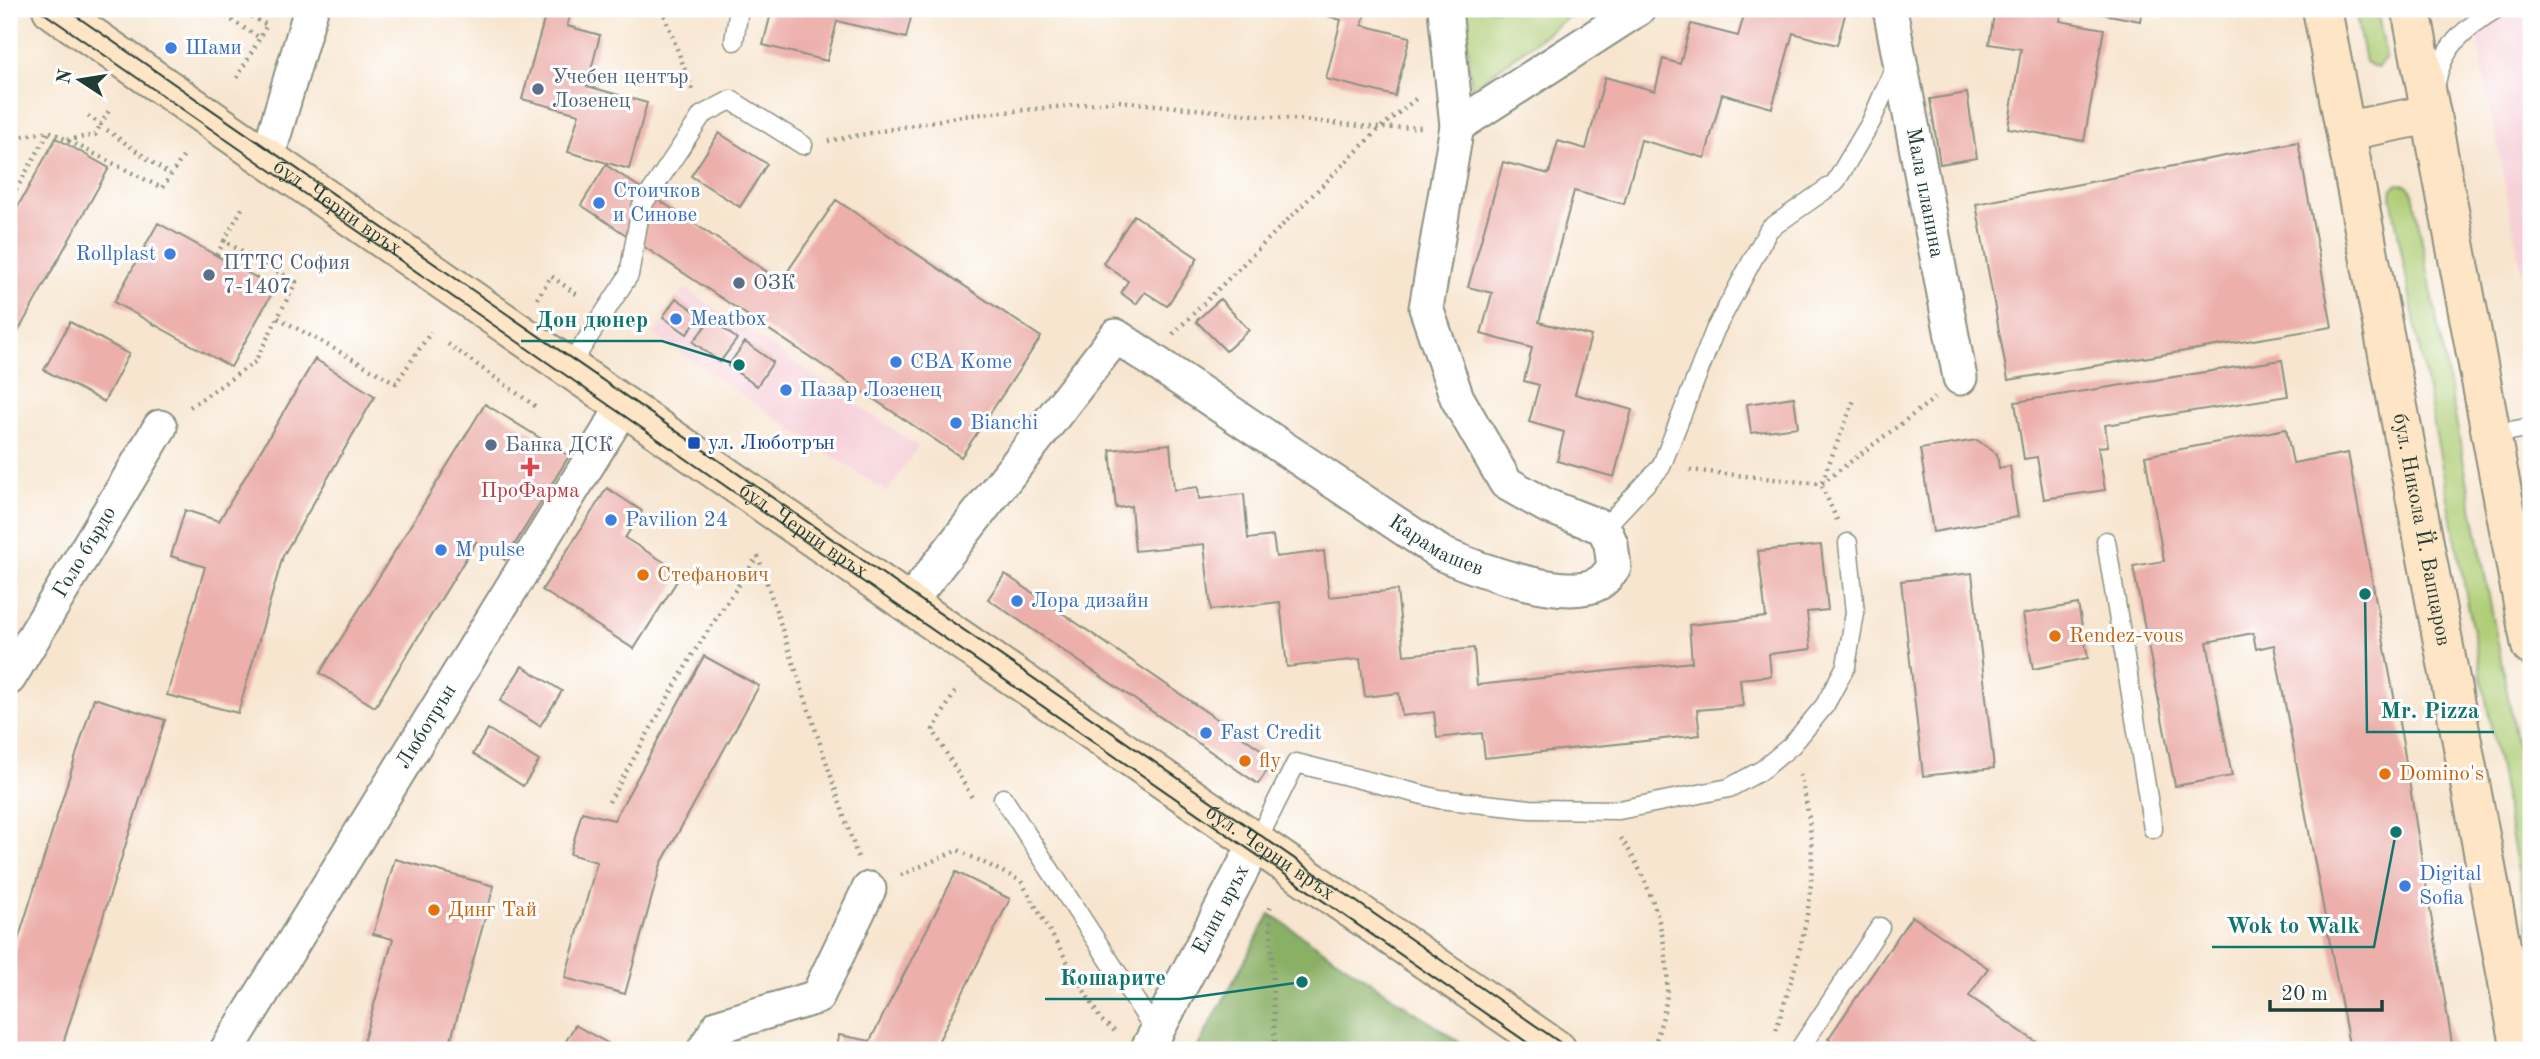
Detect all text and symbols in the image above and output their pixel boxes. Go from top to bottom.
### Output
place label: Шами [185,38,242,59]
marker: Шами [163,40,179,56]
north arrow [46,46,116,116]
text: N [55,67,77,86]
place label: Учебен център Лозенец [552,67,689,112]
marker: Учебен център Лозенец [530,81,546,97]
street label: Мала планина [1902,126,1947,260]
street label: бул. Черни връх [269,156,406,260]
place label: Стоичков и Синове [613,181,700,226]
marker: Стоичков и Синове [591,195,607,211]
place label: Rollplast [76,244,156,265]
marker: Rollplast [162,246,178,262]
place label: ПТТС София 7-1407 [223,253,350,298]
marker: ПТТС София 7-1407 [201,267,217,283]
place label: ОЗК [753,273,796,294]
marker: ОЗК [731,275,747,291]
callout: Дон дюнер [521,297,662,341]
text: Дон дюнер [536,309,648,332]
place label: Meatbox [690,309,767,330]
marker: Meatbox [668,311,684,327]
place label: CBA Kome [910,352,1012,373]
marker: CBA Kome [888,354,904,370]
place label: Пазар Лозенец [800,380,942,401]
marker: Пазар Лозенец [778,382,794,398]
street label: бул. Никола Й. Вапцаров [2389,412,2454,648]
place label: Bianchi [970,413,1038,434]
marker: Bianchi [948,415,964,431]
place label: ул. Люботрън [708,433,835,454]
place label: Банка ДСК [505,435,613,456]
marker: ул. Люботрън [686,435,702,451]
marker: Банка ДСК [483,437,499,453]
marker: ПроФарма [522,459,538,475]
street label: бул. Черни връх [735,479,872,583]
place label: ПроФарма [480,481,580,502]
street label: Голо бърдо [49,503,120,601]
place label: Pavilion 24 [625,510,728,531]
street label: Карамашев [1385,511,1486,580]
marker: Pavilion 24 [603,512,619,528]
place label: M pulse [455,540,525,561]
marker: M pulse [433,542,449,558]
place label: Стефанович [657,565,769,586]
marker: Стефанович [635,567,651,583]
place label: Лора дизайн [1031,591,1149,612]
marker: Лора дизайн [1009,593,1025,609]
place label: Rendez-vous [2069,626,2184,647]
marker: Rendez-vous [2047,628,2063,644]
street label: Люботрън [393,681,460,772]
callout: Mr. Pizza [2367,688,2494,732]
text: Mr. Pizza [2380,700,2480,723]
place label: Fast Credit [1220,723,1322,744]
marker: Fast Credit [1198,725,1214,741]
place label: fly [1259,751,1281,772]
marker: fly [1237,753,1253,769]
place label: Domino's [2399,764,2484,785]
marker: Domino's [2377,766,2393,782]
street label: бул. Черни връх [1202,801,1339,905]
street label: Елин връх [1189,861,1253,958]
place label: Digital Sofia [2419,864,2482,909]
marker: Digital Sofia [2397,878,2413,894]
place label: Динг Тай [448,900,537,921]
marker: Динг Тай [426,902,442,918]
callout: Wok to Walk [2212,903,2374,947]
text: Wok to Walk [2226,915,2360,938]
callout: Кошарите [1045,955,1180,999]
text: Кошарите [1060,967,1166,990]
scale bar [2270,968,2382,1012]
text: 20 m [2281,984,2328,1005]

